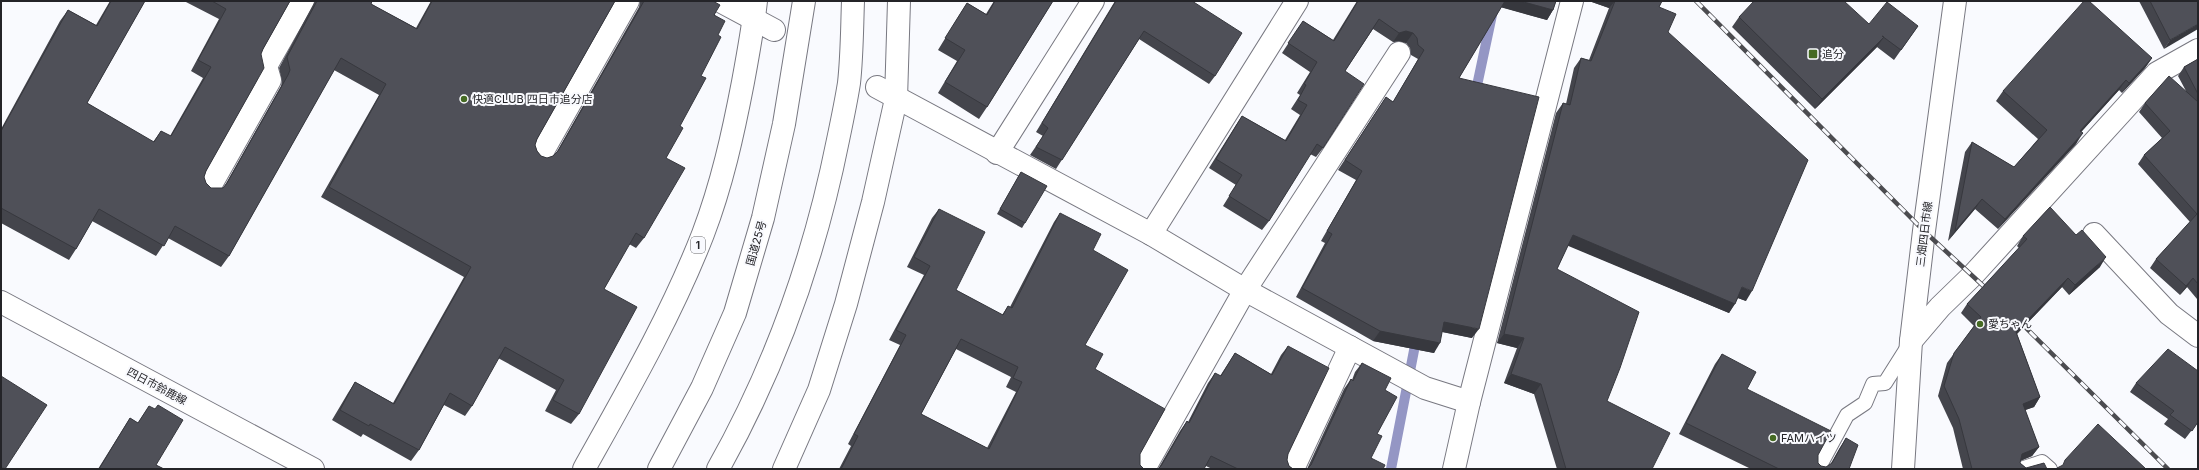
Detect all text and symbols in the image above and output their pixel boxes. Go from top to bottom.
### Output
place label: 追分 [1822,47,1844,61]
marker: 追分 [1807,48,1819,60]
place label: 快適CLUB 四日市追分店 [472,92,593,106]
marker: 快適CLUB 四日市追分店 [459,94,469,104]
street label: 三畑四日市線 [1913,200,1935,268]
street label: 国道25号 [743,219,769,267]
road number: 1 [691,237,705,253]
place label: 愛ちゃん [1988,317,2032,331]
marker: 愛ちゃん [1975,319,1985,329]
street label: 四日市鈴鹿線 [125,364,189,408]
place label: FAMハイツ [1781,431,1837,445]
marker: FAMハイツ [1768,433,1778,443]

